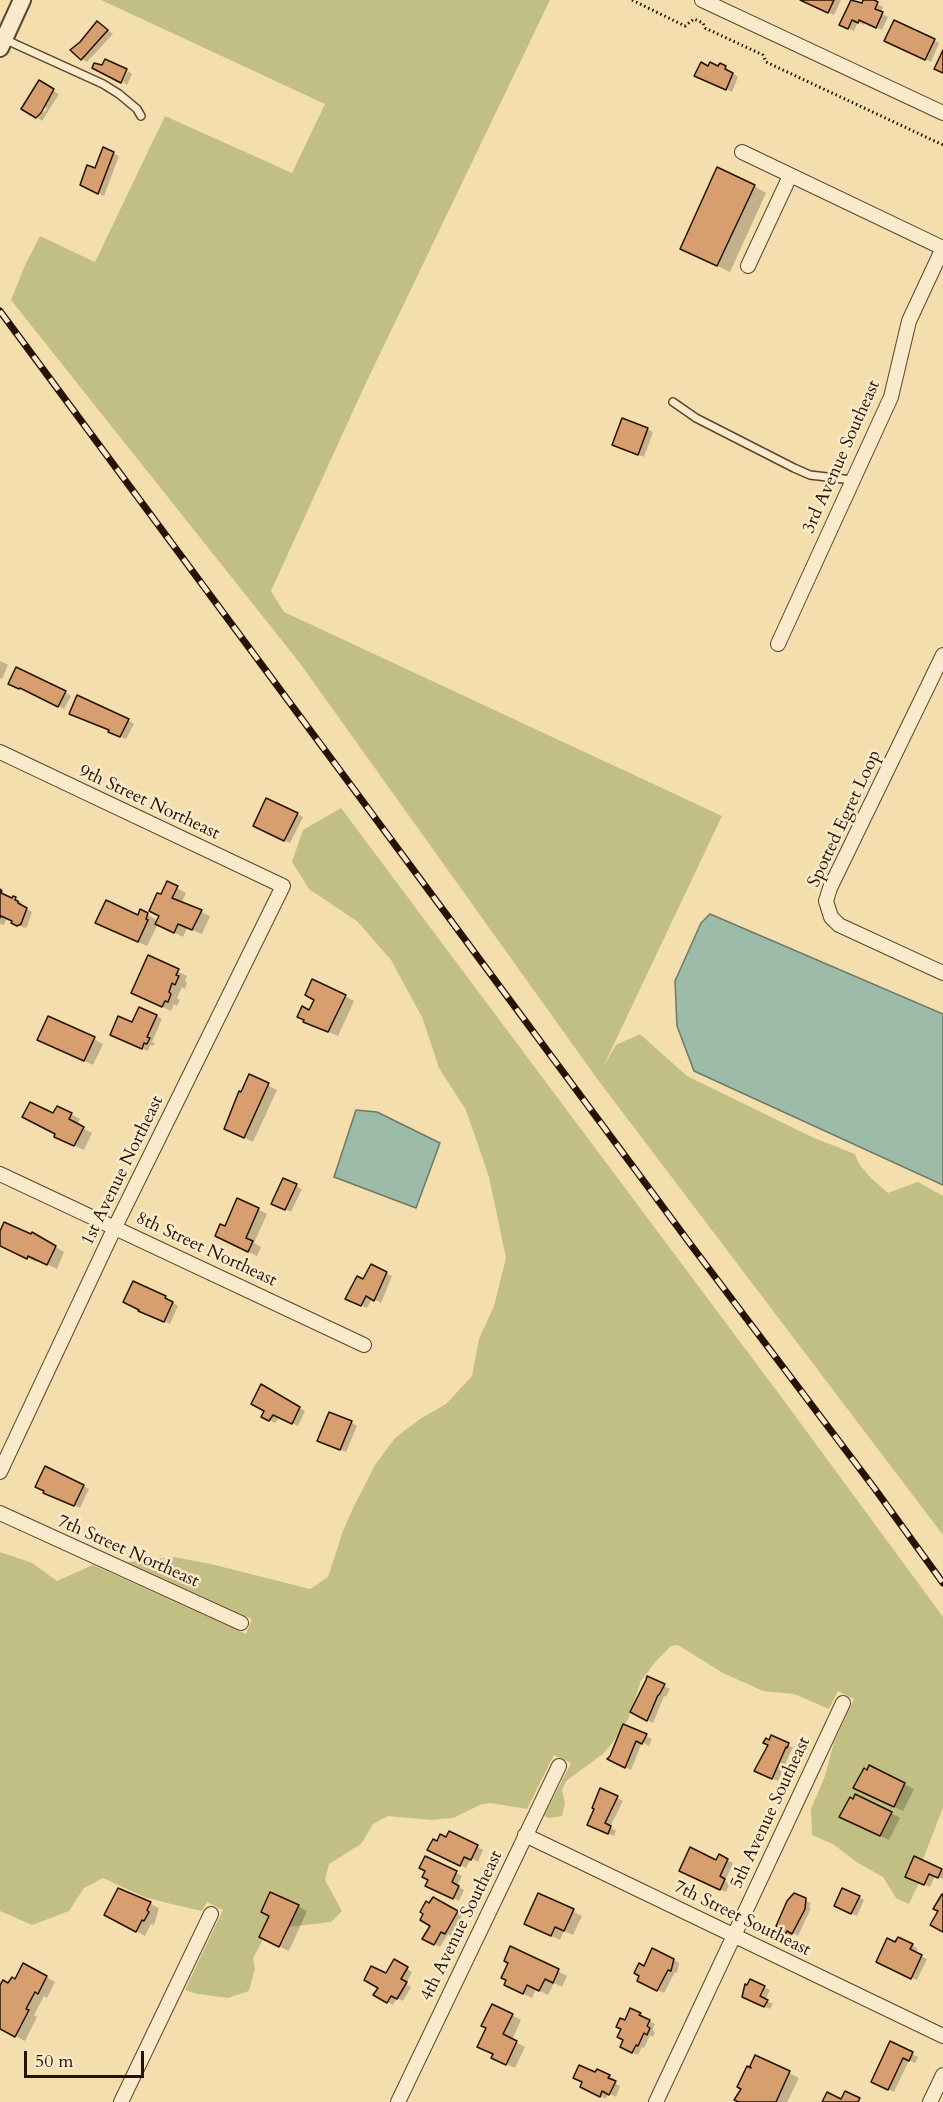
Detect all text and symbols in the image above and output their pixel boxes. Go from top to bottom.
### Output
street label: 3rd Avenue Southeast [799,377,885,537]
street label: Spotted Egret Loop [804,747,886,891]
street label: 9th Street Northeast [75,761,223,845]
street label: 1st Avenue Northeast [77,1093,169,1249]
street label: 8th Street Northeast [132,1208,280,1292]
street label: 7th Street Northeast [54,1511,202,1593]
street label: 5th Avenue Southeast [726,1734,816,1892]
street label: 4th Avenue Southeast [416,1847,508,2005]
street label: 7th Street Southeast [670,1877,814,1961]
scale bar [27,2039,147,2077]
text: 50 m [35,2049,74,2074]

